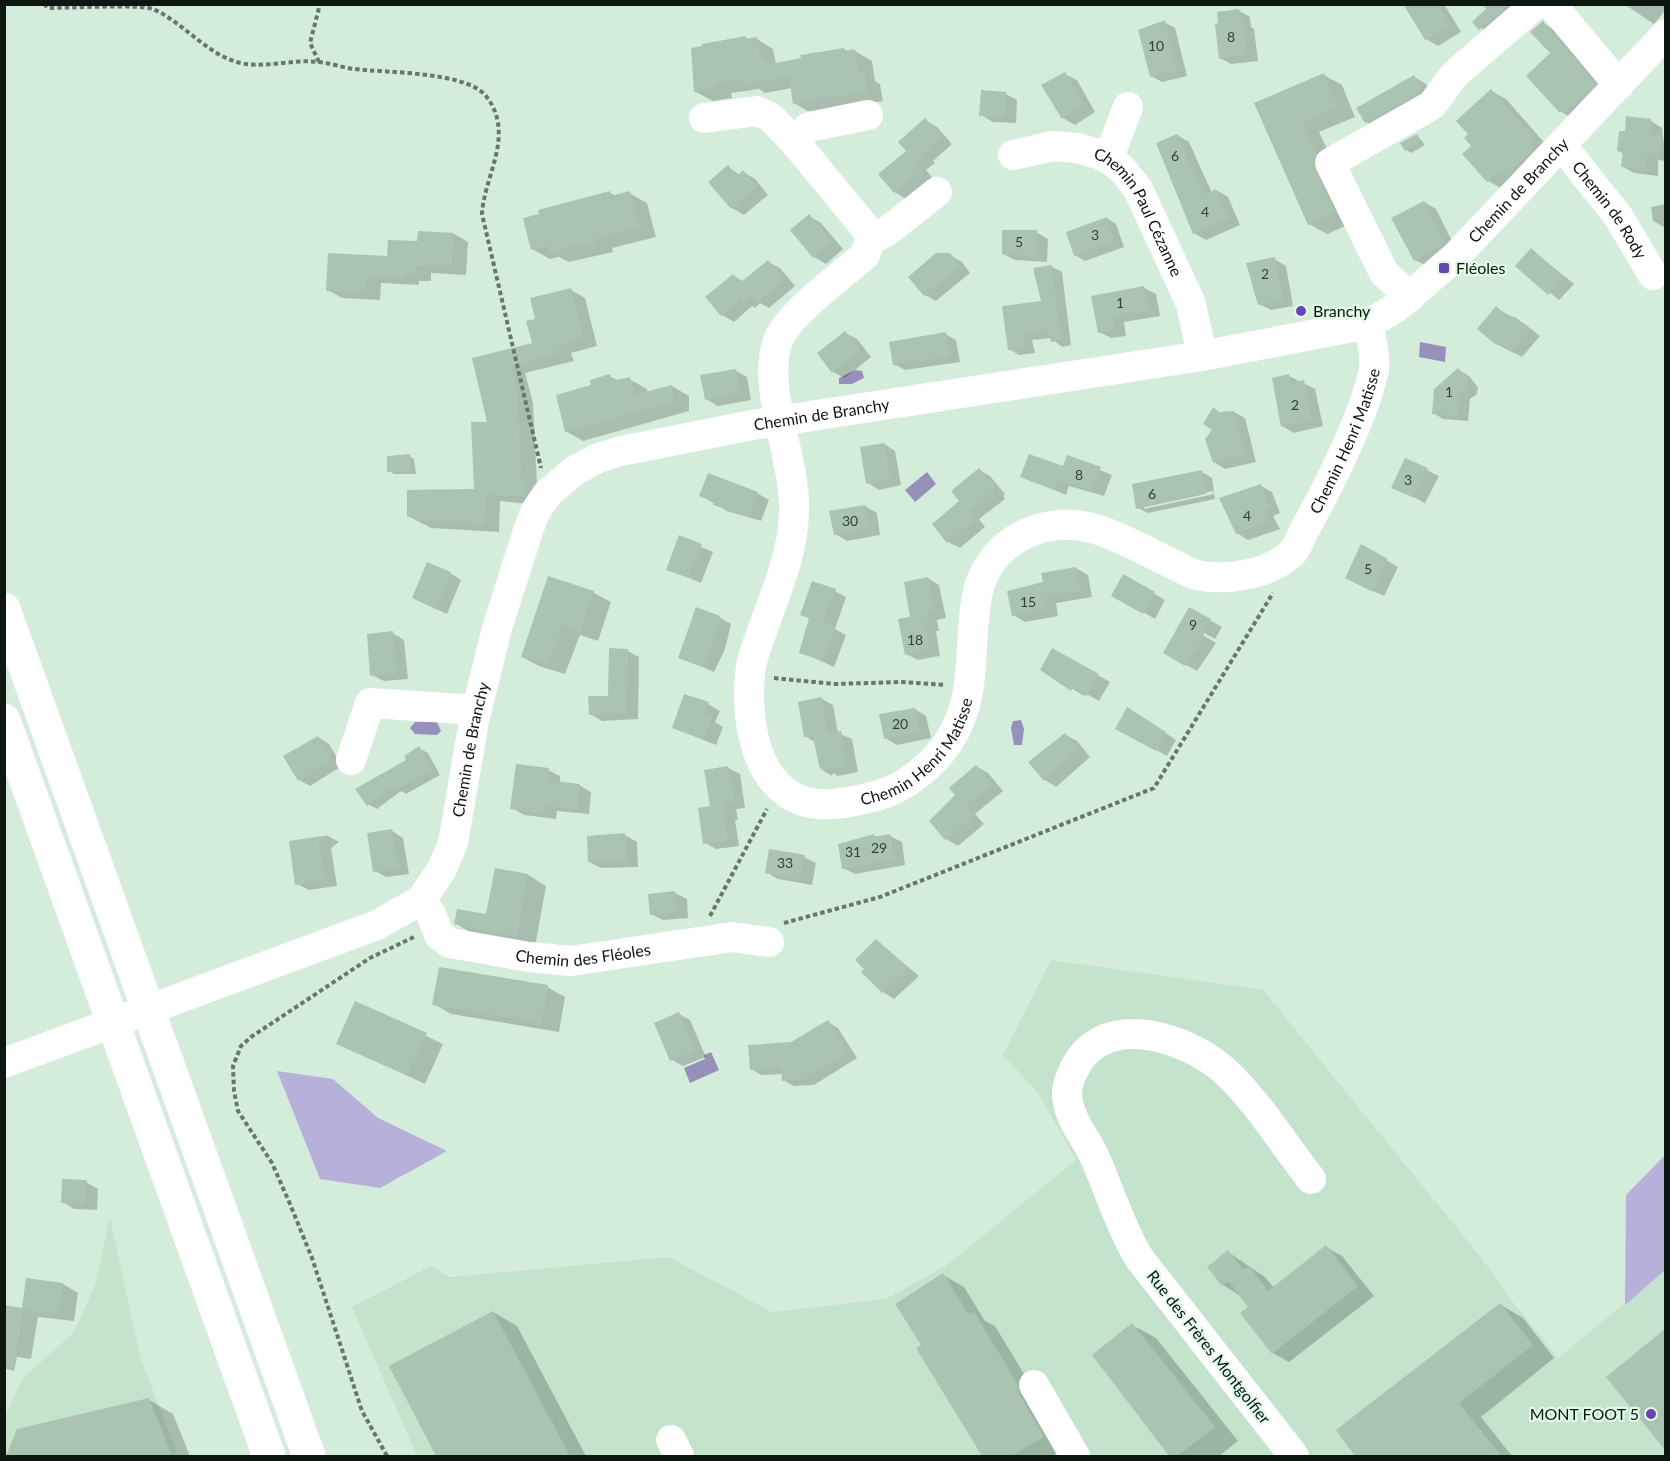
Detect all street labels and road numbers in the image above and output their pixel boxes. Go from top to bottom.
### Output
street label: Chemin de Branchy [1464,133,1572,246]
street label: Chemin Paul Cézanne [1092,143,1187,279]
street label: Chemin de Rody [1569,157,1652,263]
street label: Chemin Henri Matisse [1305,367,1383,517]
street label: Chemin de Branchy [752,394,891,434]
street label: Chemin de Branchy [448,679,492,818]
street label: Chemin Henri Matisse [858,696,975,808]
street label: Chemin des Fléoles [514,939,652,970]
street label: Rue des Frères Montgolfier [1144,1266,1275,1427]

